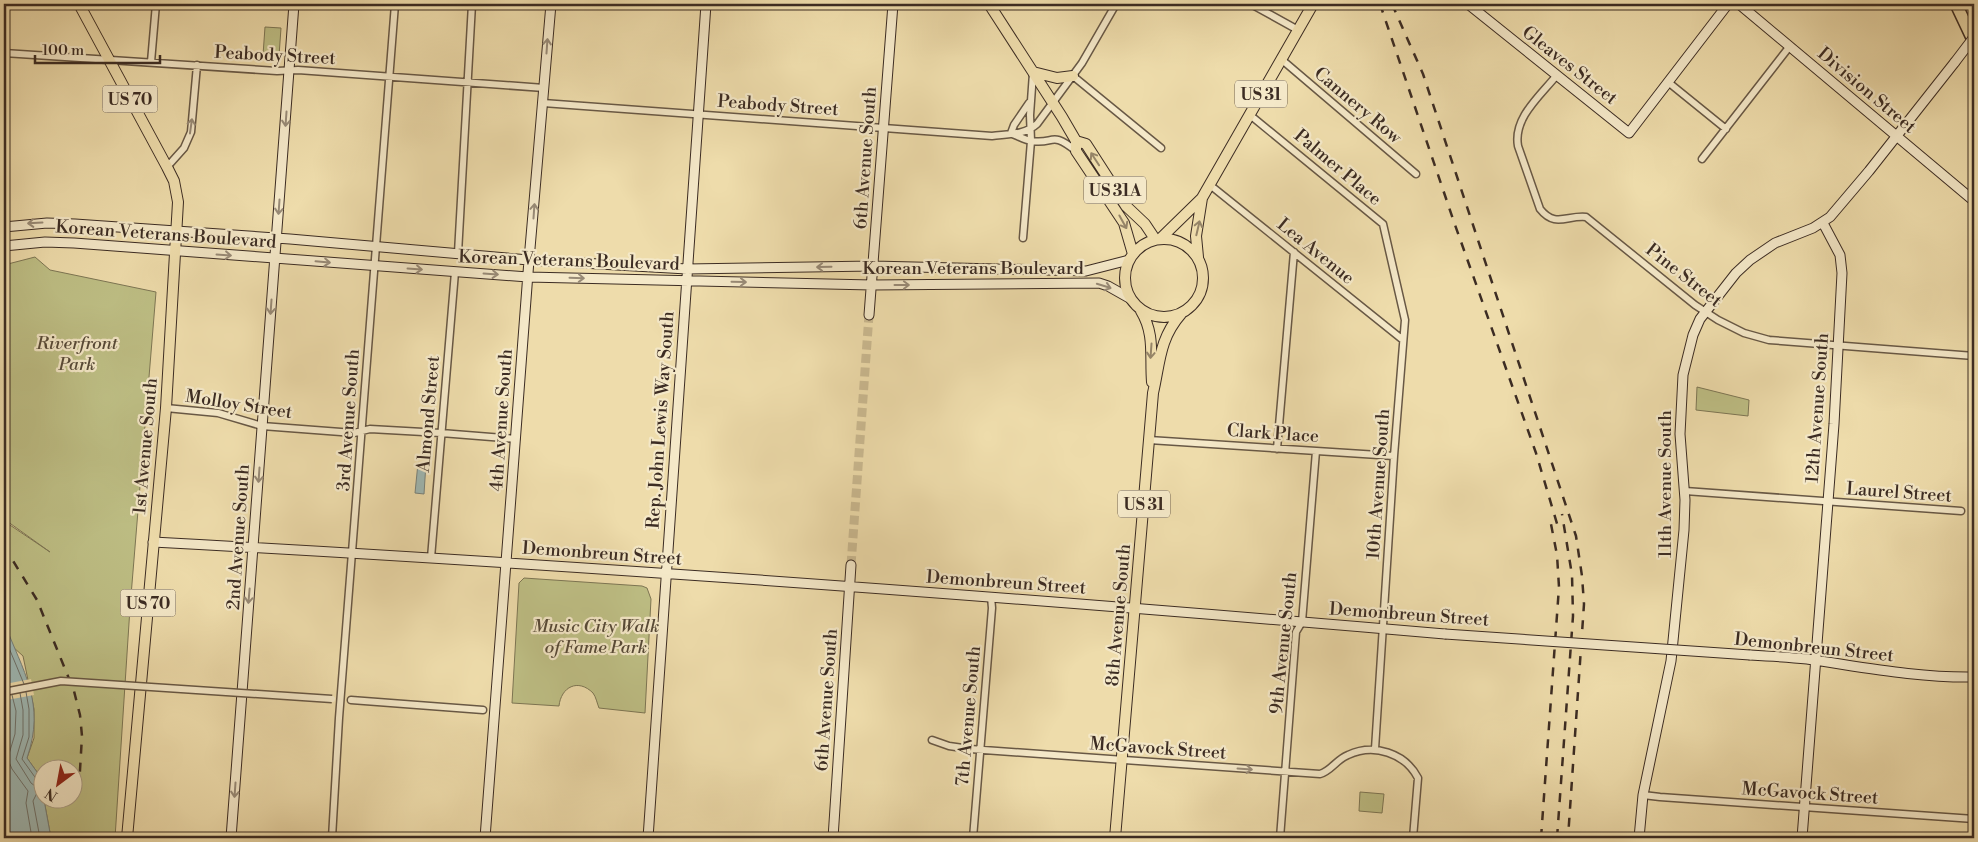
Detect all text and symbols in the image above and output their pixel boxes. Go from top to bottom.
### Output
street label: Gleaves Street [1517,21,1623,110]
scale bar [35,32,160,64]
one-way arrow [542,38,552,54]
text: 100 m [42,41,84,60]
street label: Peabody Street [214,41,337,70]
street label: Division Street [1813,42,1921,139]
street label: Cannery Row [1309,62,1407,149]
road number: US 31 [1235,80,1287,108]
road number: US 70 [102,86,158,112]
street label: 6th Avenue South [849,86,882,230]
street label: Peabody Street [717,90,840,121]
one-way arrow [281,111,290,127]
one-way arrow [186,119,196,135]
street label: Palmer Place [1289,124,1386,211]
one-way arrow [1090,152,1100,166]
road number: US 31A [1084,176,1146,204]
one-way arrow [274,199,284,215]
one-way arrow [530,204,539,220]
street label: Lea Avenue [1272,213,1359,290]
street label: Korean Veterans Boulevard [55,215,278,254]
one-way arrow [1118,215,1128,230]
one-way arrow [27,219,43,228]
one-way arrow [1194,221,1203,237]
street label: Pine Street [1641,238,1727,313]
street label: Korean Veterans Boulevard [458,245,681,276]
one-way arrow [216,250,232,260]
street label: Korean Veterans Boulevard [862,257,1085,280]
one-way arrow [315,258,331,267]
one-way arrow [816,262,832,272]
one-way arrow [406,264,422,273]
one-way arrow [483,269,499,279]
one-way arrow [568,273,584,283]
one-way arrow [731,278,747,287]
one-way arrow [893,280,909,290]
one-way arrow [1096,281,1112,291]
one-way arrow [267,299,276,315]
street label: Rep. John Lewis Way South [641,310,680,530]
park label: Riverfront Park [35,332,119,376]
street label: 12th Avenue South [1801,332,1834,484]
one-way arrow [1146,343,1156,359]
street label: 3rd Avenue South [332,348,365,492]
street label: 4th Avenue South [485,348,518,492]
street label: Almond Street [412,354,445,474]
street label: 1st Avenue South [128,377,163,515]
street label: Molloy Street [184,385,295,424]
street label: 10th Avenue South [1362,408,1395,560]
street label: 11th Avenue South [1654,410,1677,558]
street label: Clark Place [1226,419,1320,448]
street label: 2nd Avenue South [222,463,255,611]
one-way arrow [254,467,263,483]
street label: Laurel Street [1845,477,1953,508]
road number: US 31 [1118,490,1170,518]
street label: Demonbreun Street [521,536,683,571]
street label: 8th Avenue South [1101,542,1136,687]
street label: Demonbreun Street [925,565,1087,600]
street label: 9th Avenue South [1265,570,1302,715]
one-way arrow [245,588,254,604]
road number: US 70 [120,590,176,616]
street label: Demonbreun Street [1328,597,1490,632]
park label: Music City Walk of Fame Park [533,615,659,659]
street label: 6th Avenue South [810,628,843,772]
street label: Demonbreun Street [1733,628,1895,667]
street label: 7th Avenue South [951,644,986,787]
street label: McGavock Street [1089,732,1228,765]
north arrow [32,760,82,810]
one-way arrow [1237,764,1253,774]
street label: McGavock Street [1741,777,1880,810]
one-way arrow [230,781,239,797]
text: N [42,784,61,805]

